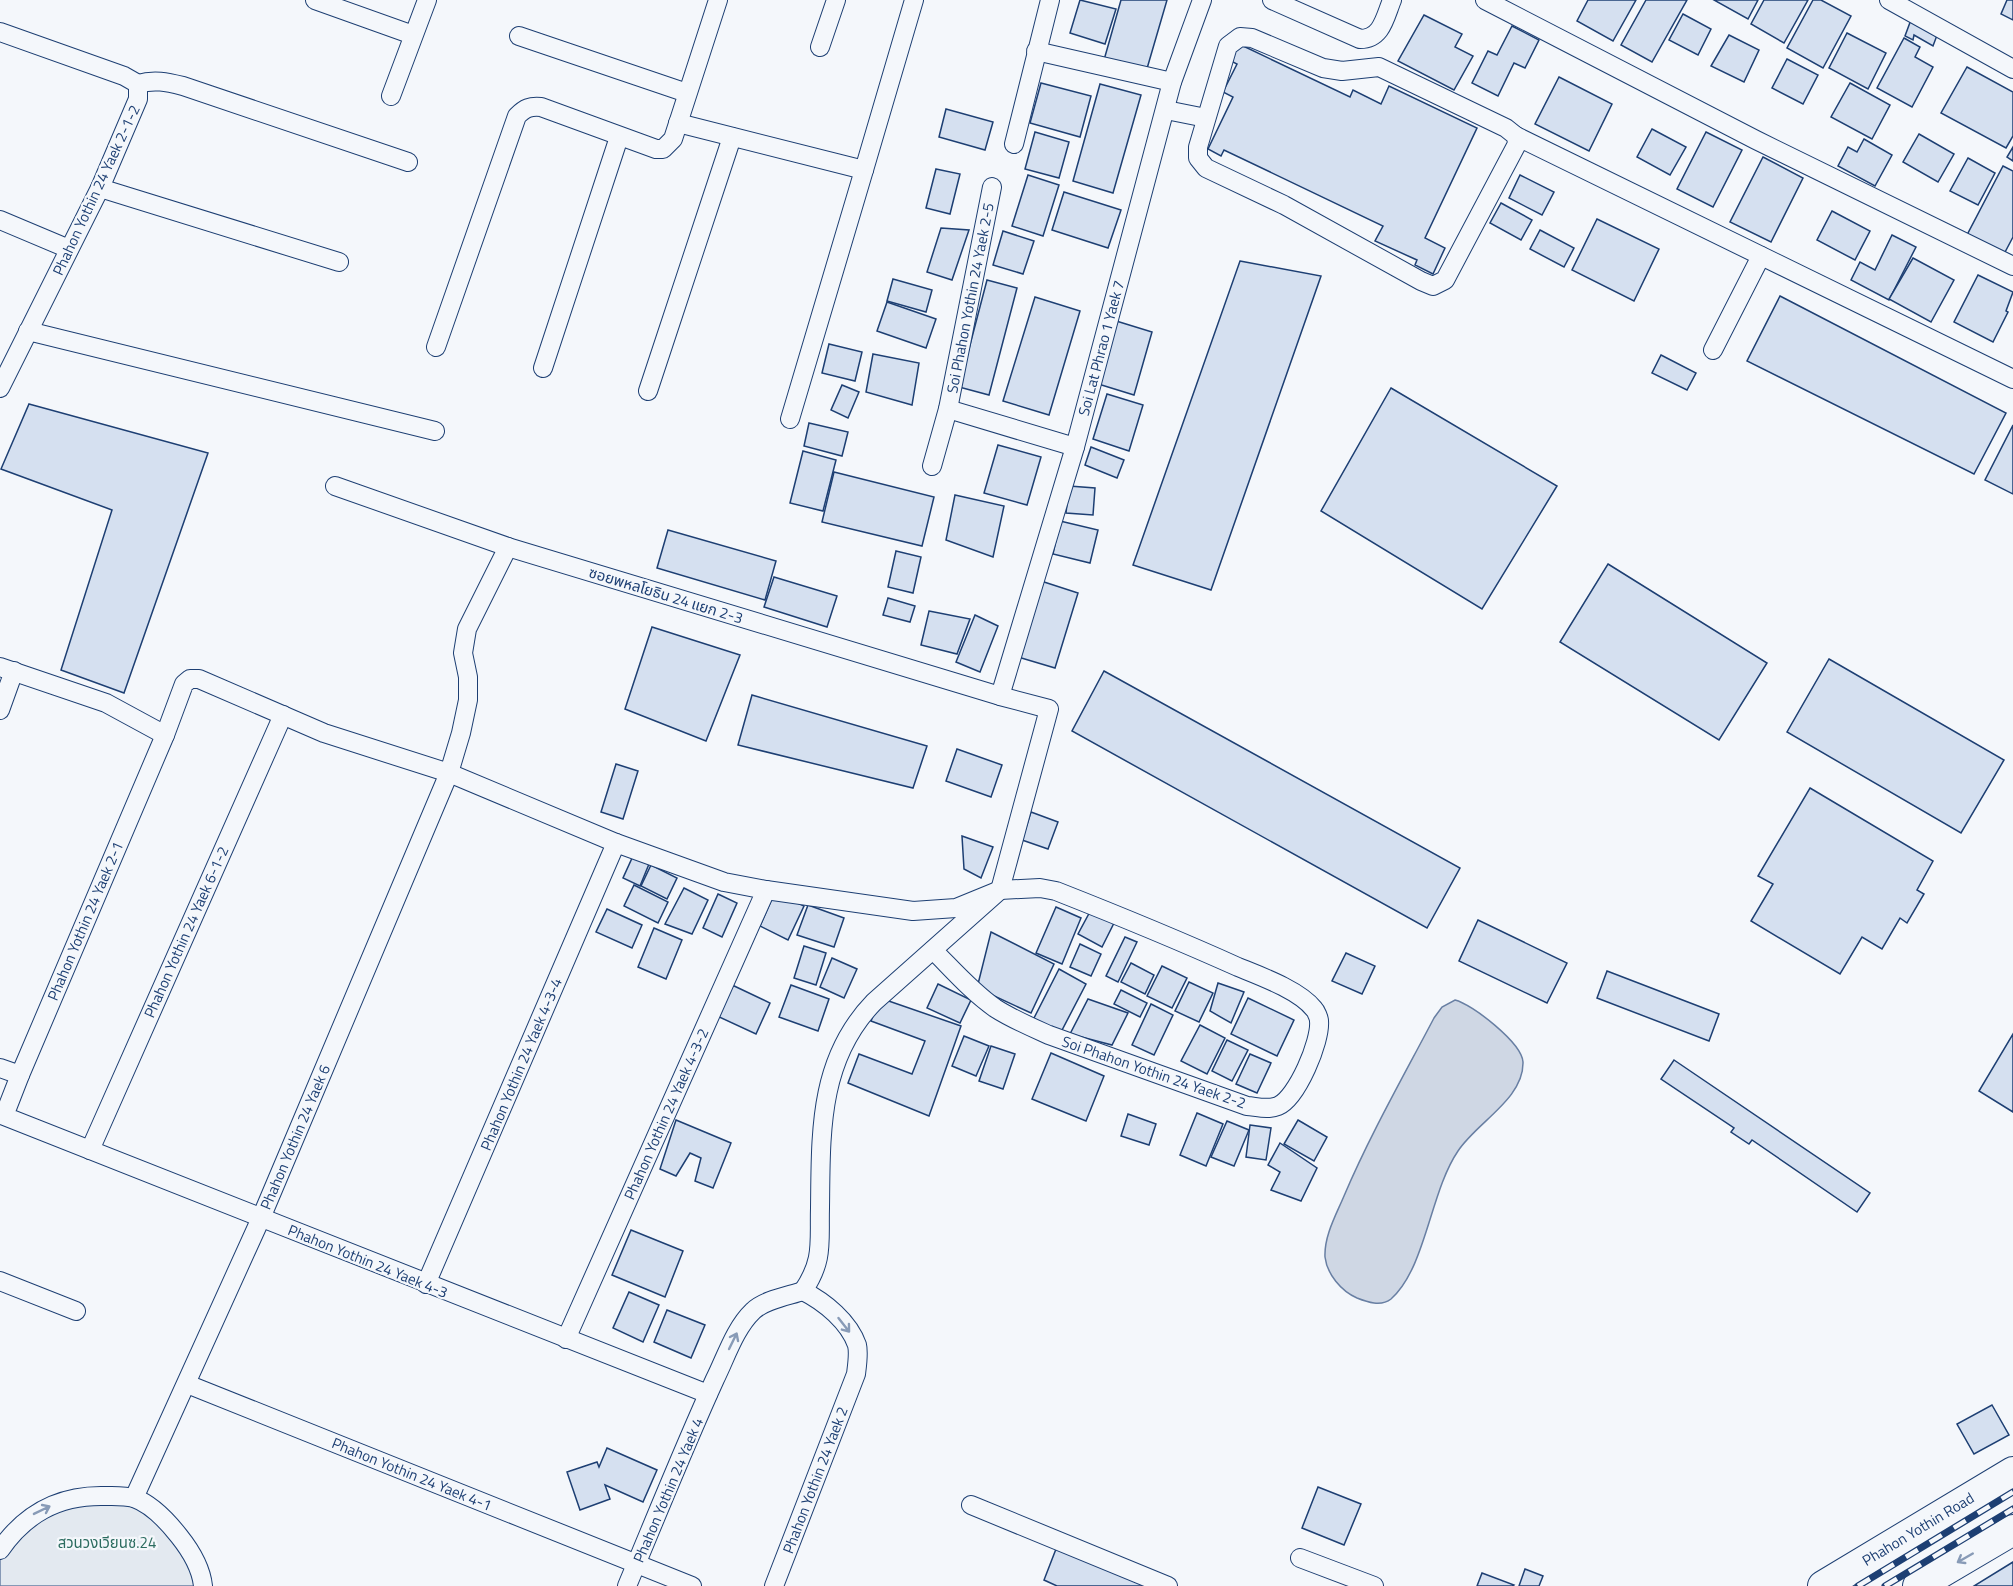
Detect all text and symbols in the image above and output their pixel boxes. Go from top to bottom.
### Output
street label: Phahon Yothin 24 Yaek 2-1-2 [46,101,146,279]
street label: Soi Phahon Yothin 24 Yaek 2-5 [940,201,1000,395]
street label: Soi Lat Phrao 1 Yaek 7 [1072,278,1130,418]
street label: ซอยพหลโยธิน 24 แยก 2-3 [586,561,746,629]
street label: Phahon Yothin 24 Yaek 2-1 [41,838,129,1004]
street label: Phahon Yothin 24 Yaek 6-1-2 [138,842,234,1022]
street label: Phahon Yothin 24 Yaek 4-3-4 [474,974,568,1154]
street label: Phahon Yothin 24 Yaek 4-3-2 [618,1024,714,1204]
street label: Soi Phahon Yothin 24 Yaek 2-2 [1059,1030,1249,1114]
street label: Phahon Yothin 24 Yaek 6 [254,1061,336,1213]
street label: Phahon Yothin 24 Yaek 4-3 [285,1218,451,1304]
one-way arrow [837,1317,850,1333]
one-way arrow [728,1333,740,1351]
street label: Phahon Yothin 24 Yaek 2 [776,1403,854,1557]
street label: Phahon Yothin 24 Yaek 4 [627,1414,709,1566]
street label: Phahon Yothin 24 Yaek 4-1 [329,1431,495,1517]
street label: Phahon Yothin Road [1858,1486,1978,1572]
one-way arrow [32,1504,50,1516]
park label: สวนวงเวียนซ.24 [58,1531,156,1554]
one-way arrow [1957,1552,1974,1564]

